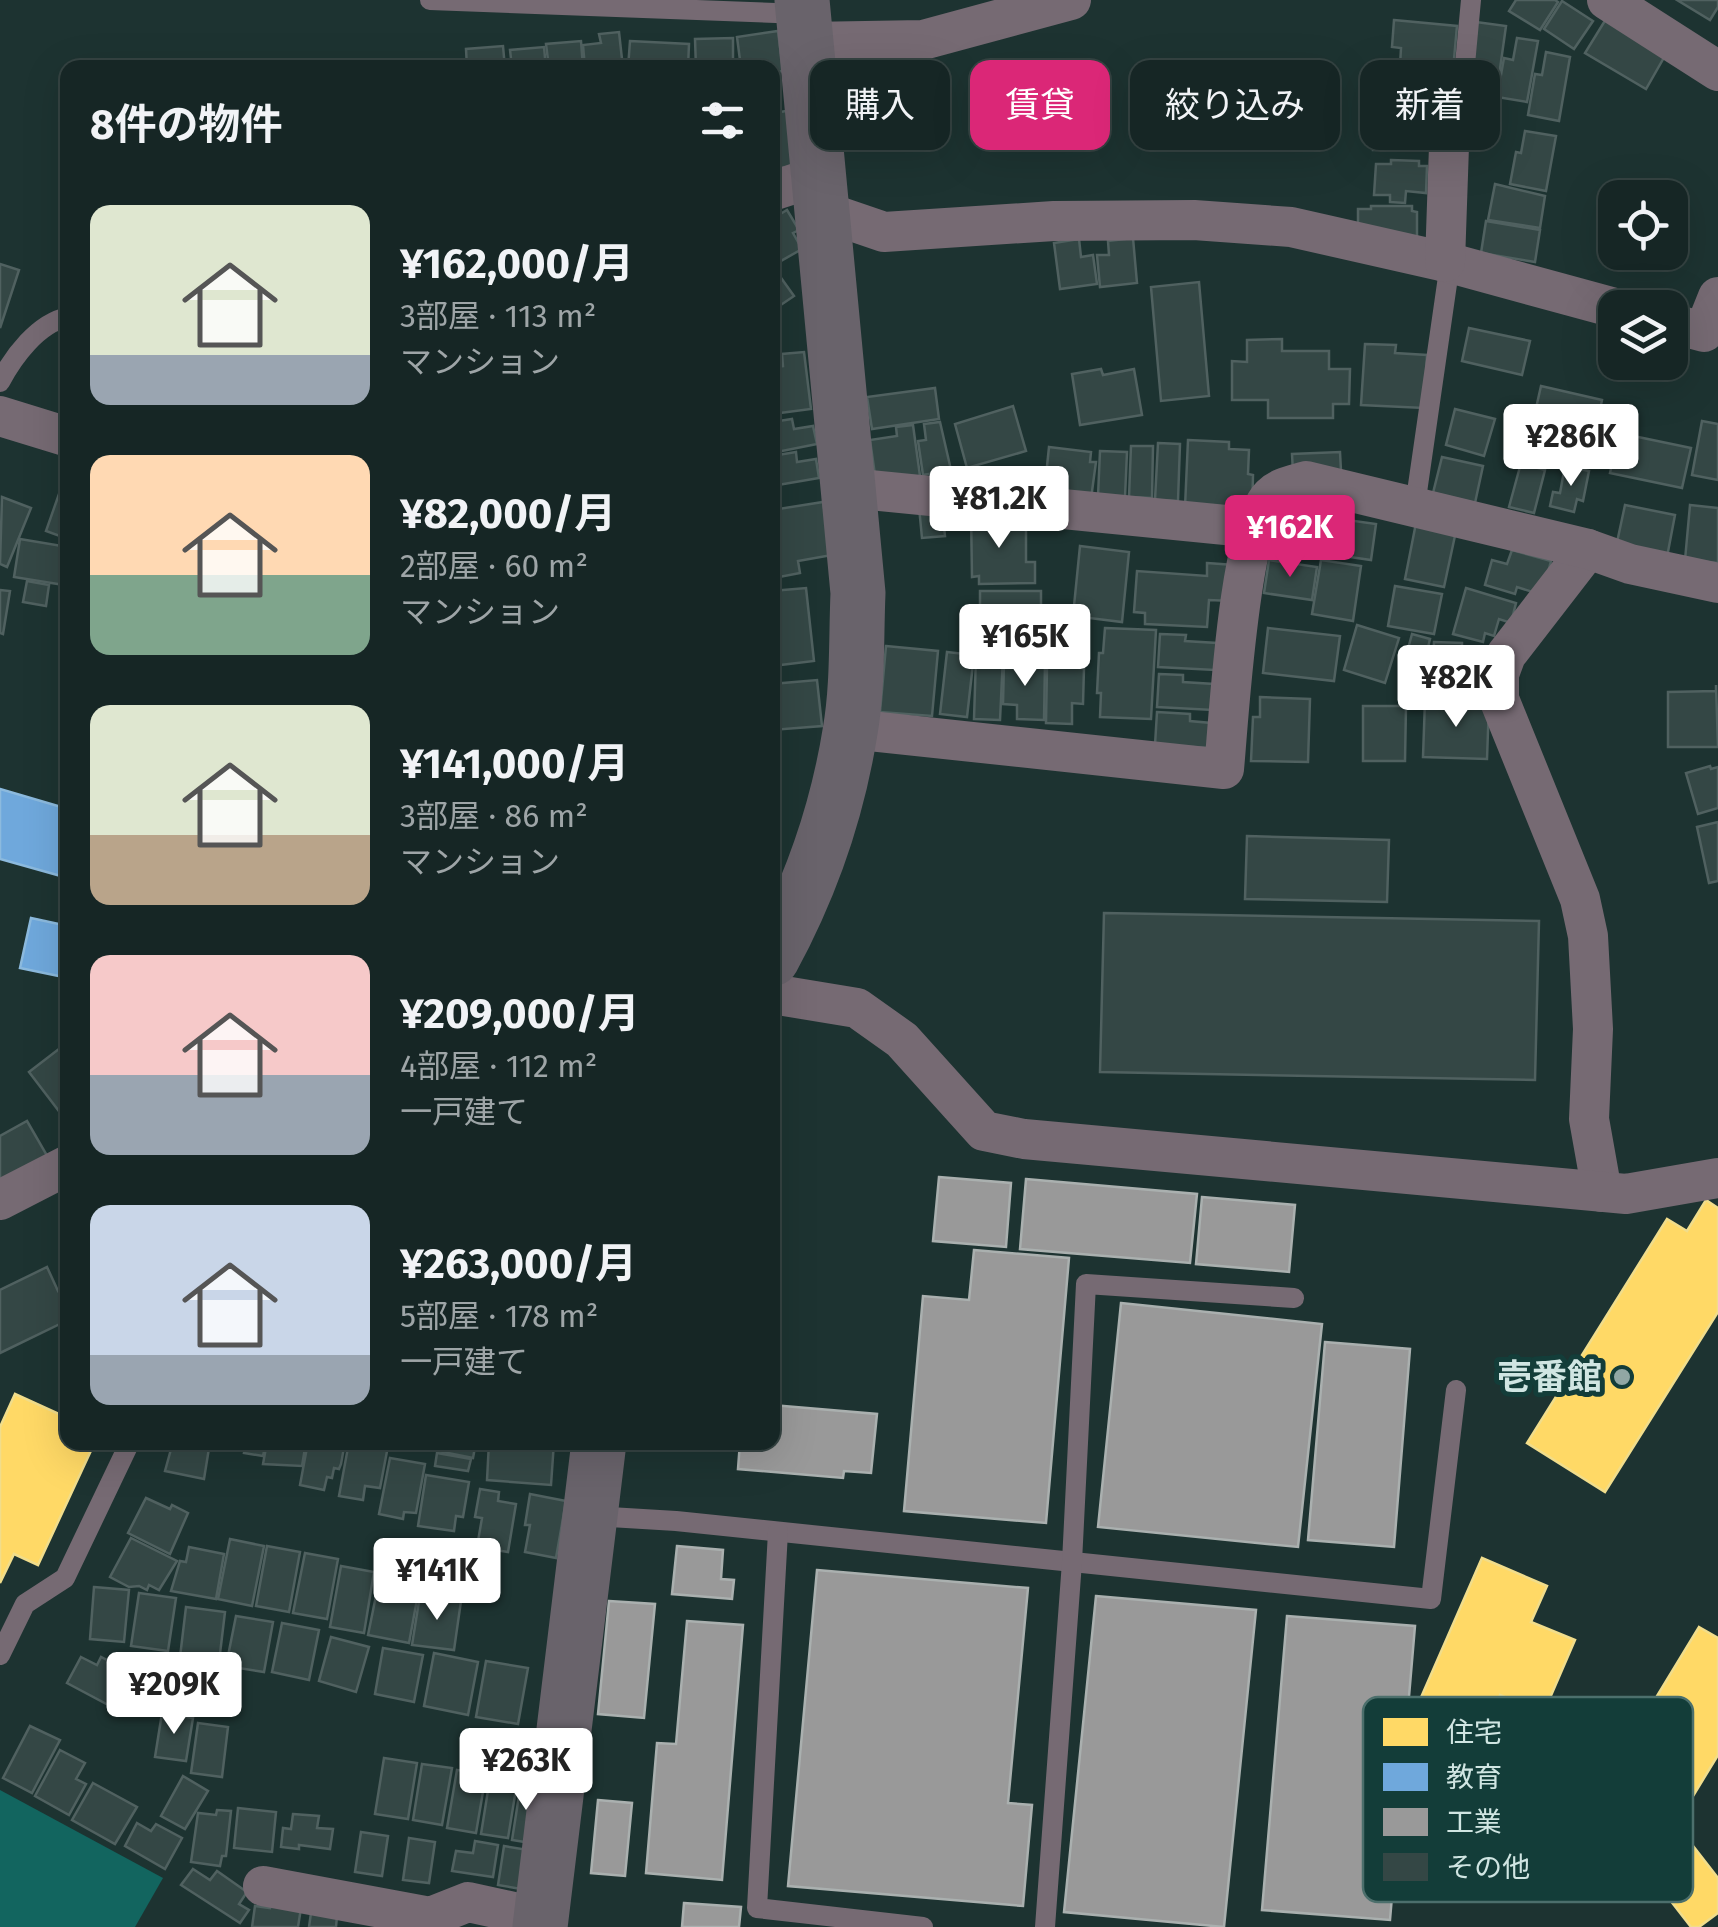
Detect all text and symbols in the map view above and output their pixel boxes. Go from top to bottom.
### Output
chip: 購入 [810,60,950,150]
chip: 賃貸 [970,60,1110,150]
chip: 絞り込み [1130,60,1340,150]
chip: 新着 [1360,60,1500,150]
icon: filters [695,93,750,148]
text: 8件の物件 [90,100,282,150]
map controls [1598,180,1688,380]
button: locate [1598,180,1688,270]
text: ¥162,000/月 [400,239,634,289]
icon: home [170,245,290,365]
button: layers [1598,290,1688,380]
text: 3部屋 · 113 m² [400,297,596,335]
text: マンション [400,343,560,381]
pin: ¥286K [1501,404,1641,489]
text: ¥286K [1525,417,1617,455]
pin: ¥81.2K [918,466,1080,551]
text: ¥81.2K [952,479,1046,517]
text: ¥82,000/月 [400,489,616,539]
icon: home [170,495,290,615]
pin: ¥162K [1220,495,1360,580]
text: ¥162K [1247,508,1333,546]
text: 2部屋 · 60 m² [400,547,588,585]
text: マンション [400,593,560,631]
pin: ¥165K [955,604,1095,689]
text: ¥165K [981,617,1069,655]
pin: ¥82K [1397,645,1515,730]
text: ¥82K [1420,658,1492,696]
text: ¥141,000/月 [400,739,629,789]
icon: home [170,745,290,865]
text: 3部屋 · 86 m² [400,797,588,835]
text: マンション [400,843,560,881]
text: ¥209,000/月 [400,989,640,1039]
icon: home [170,995,290,1115]
text: 4部屋 · 112 m² [400,1047,597,1085]
text: 一戸建て [400,1093,528,1131]
text: ¥263,000/月 [400,1239,637,1289]
icon: home [170,1245,290,1365]
text: 5部屋 · 178 m² [400,1297,598,1335]
text: 一戸建て [400,1343,528,1381]
place label: 壱番館 [1497,1356,1602,1398]
marker: 壱番館 [1611,1366,1633,1388]
pin: ¥141K [367,1538,507,1623]
text: ¥141K [396,1551,478,1589]
pin: ¥209K [104,1652,244,1737]
text: ¥209K [129,1665,219,1703]
legend [1363,1697,1693,1902]
text: 住宅 [1446,1716,1502,1749]
pin: ¥263K [456,1728,596,1813]
text: ¥263K [482,1741,570,1779]
text: 教育 [1446,1761,1502,1794]
text: 工業 [1446,1806,1502,1839]
text: その他 [1446,1851,1530,1884]

